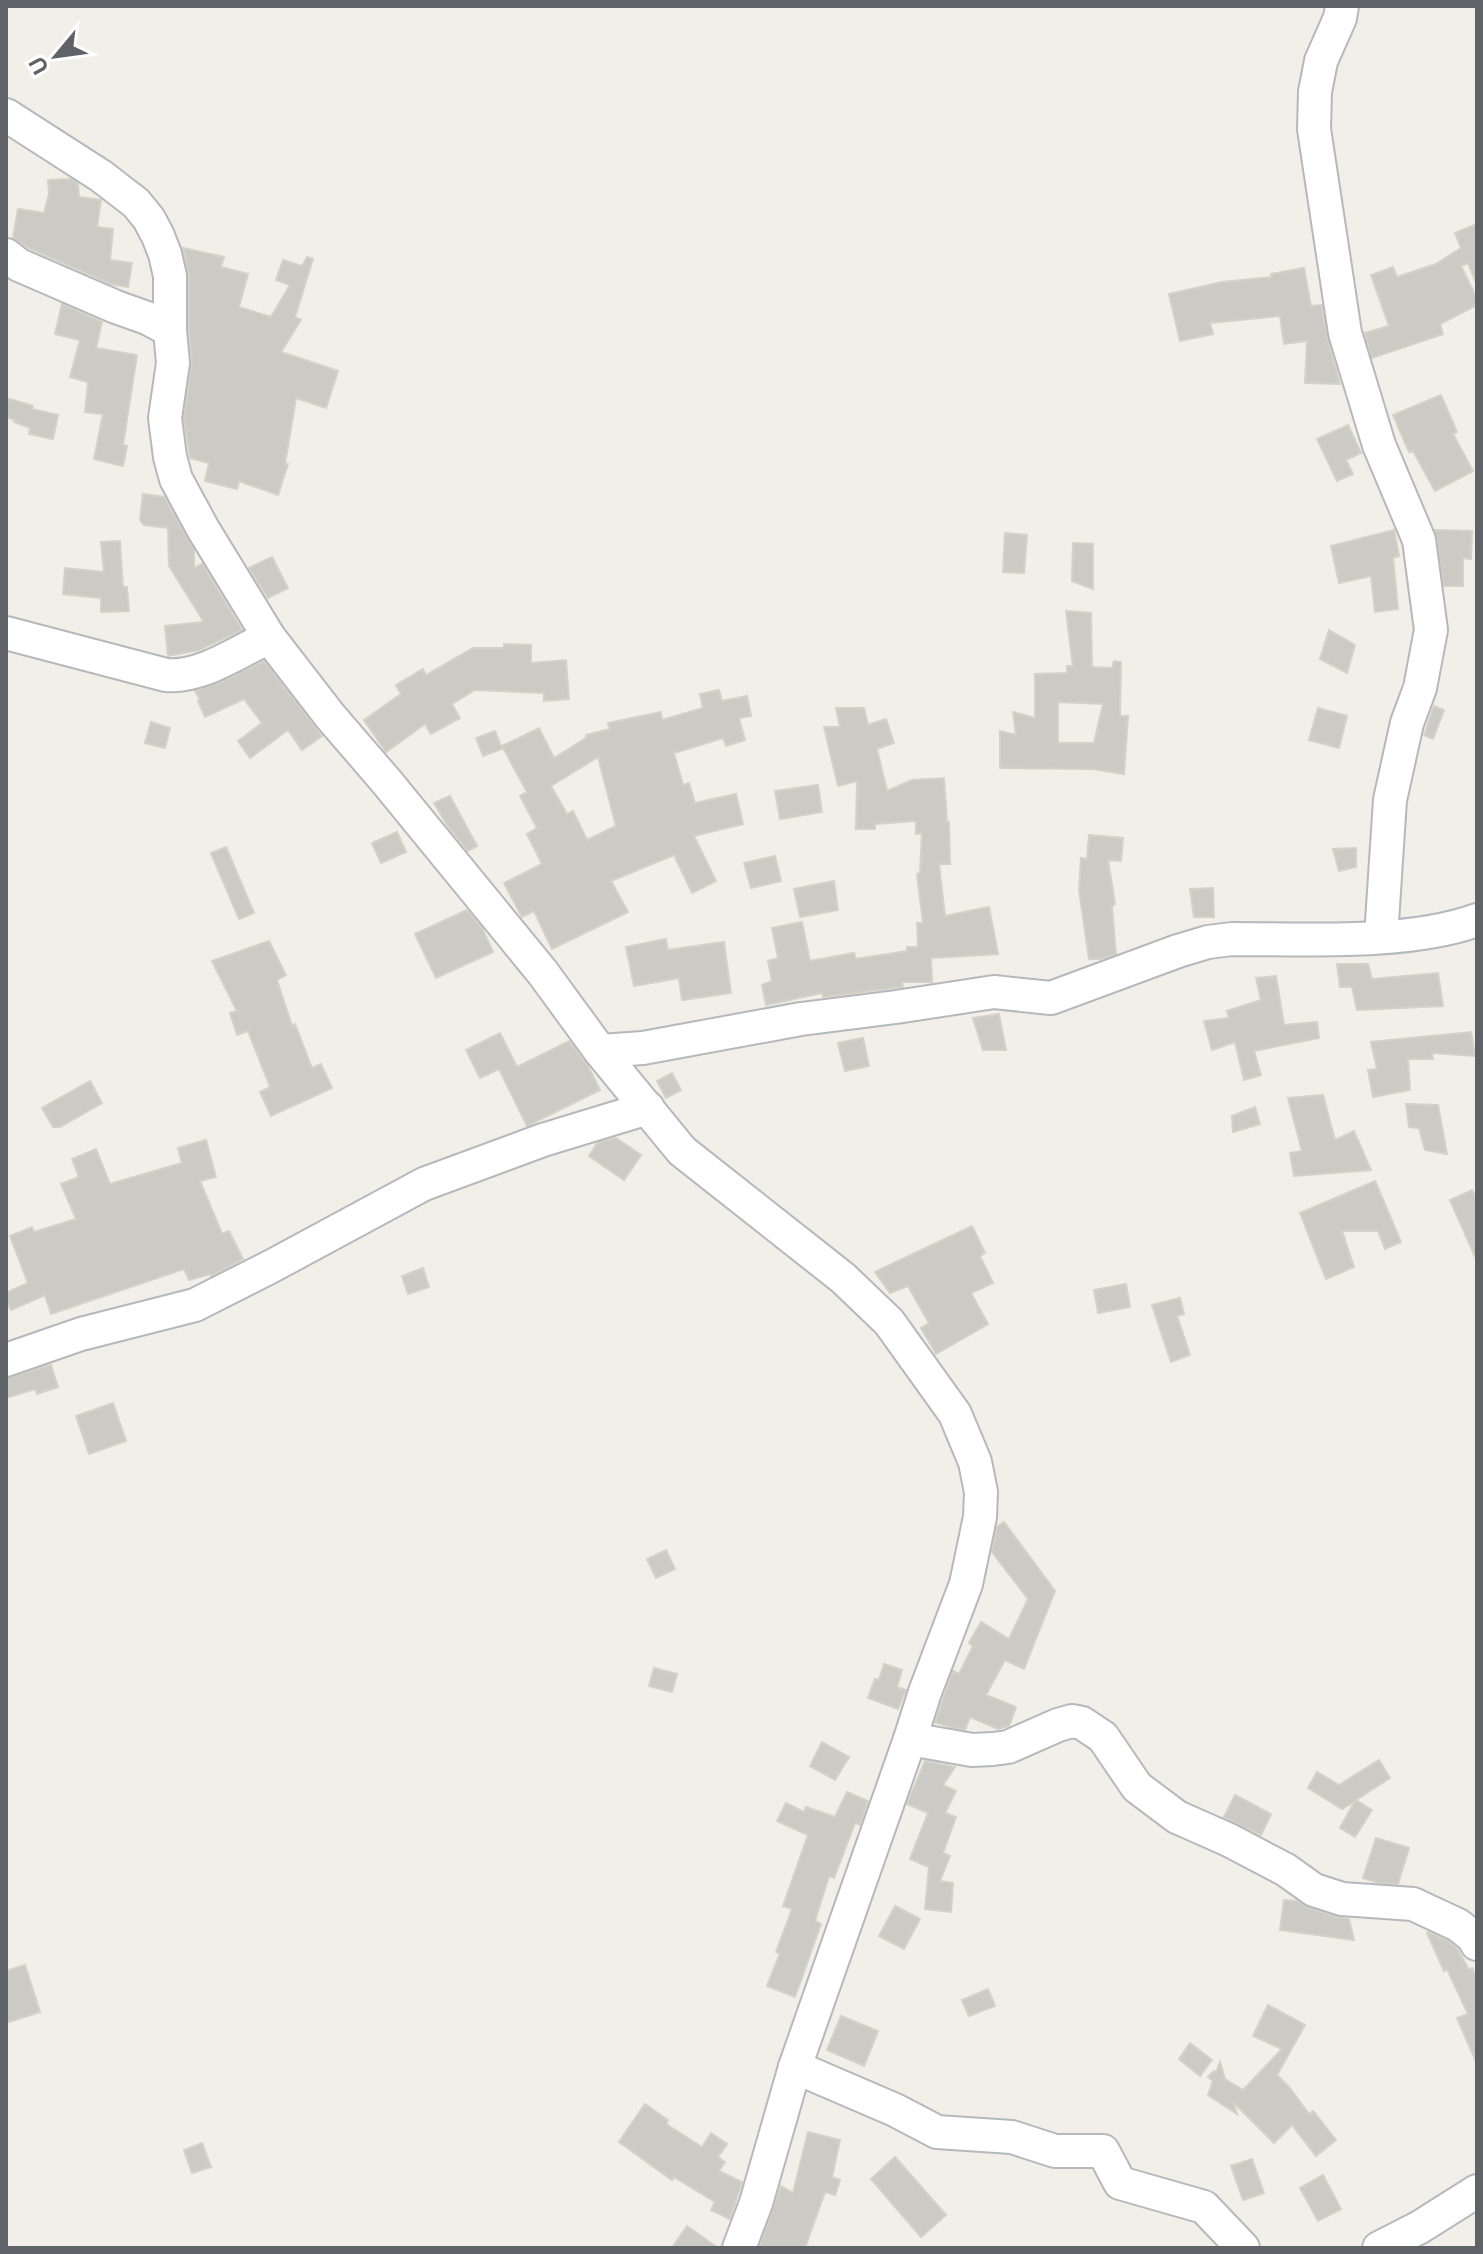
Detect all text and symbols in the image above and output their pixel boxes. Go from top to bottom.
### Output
north arrow [16,16,96,96]
text: U [23,52,54,79]

